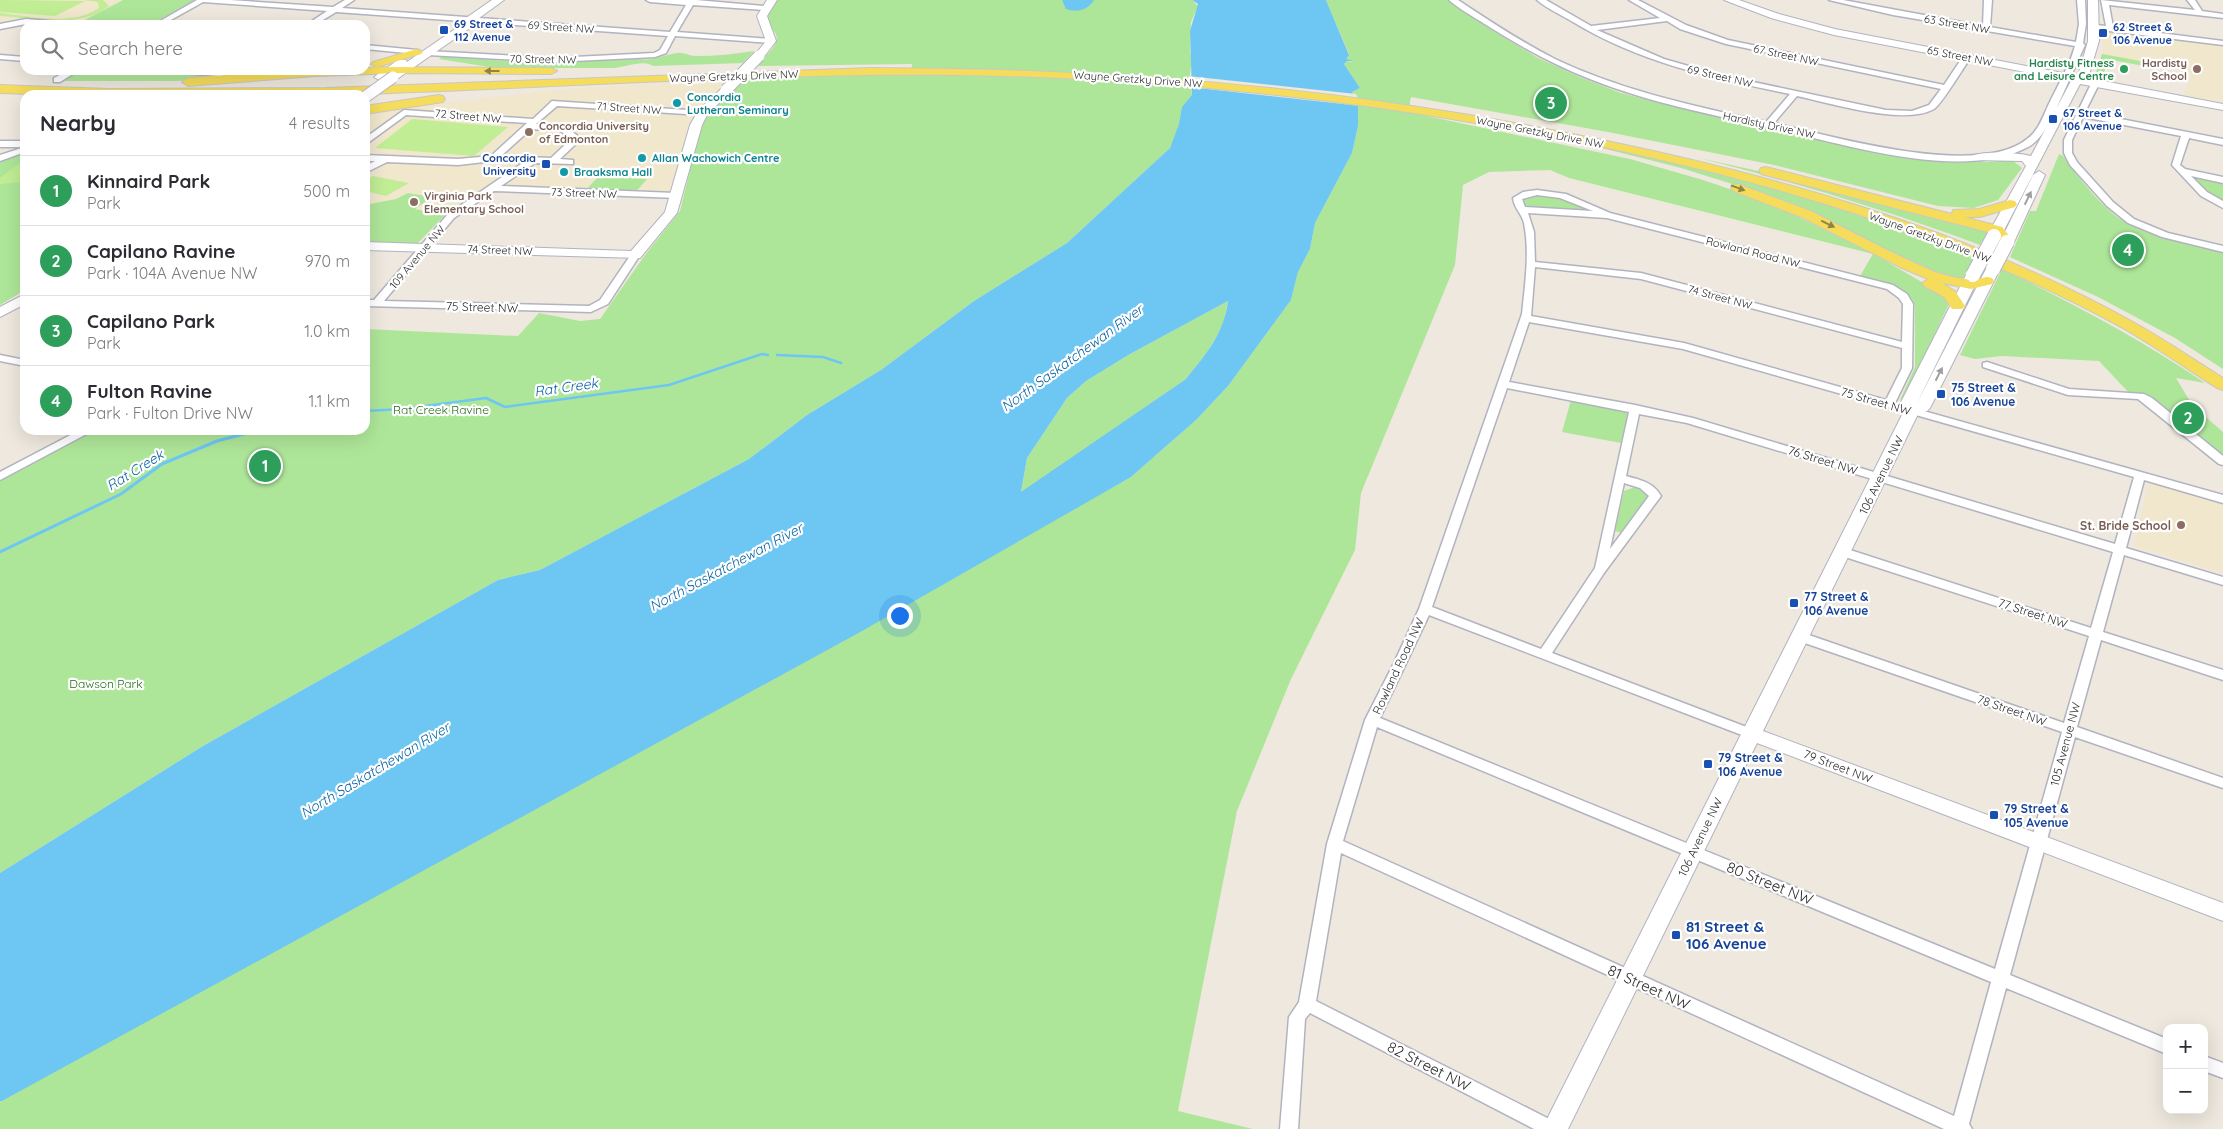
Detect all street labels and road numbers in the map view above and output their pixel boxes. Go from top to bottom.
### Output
street label: 63 Street NW [1923,11,1991,37]
street label: 69 Street NW [527,18,595,36]
street label: 67 Street NW [1752,41,1820,69]
street label: 65 Street NW [1926,43,1994,69]
street label: 70 Street NW [509,51,577,67]
street label: 69 Street NW [1686,62,1754,90]
street label: Wayne Gretzky Drive NW [669,67,799,85]
street label: Wayne Gretzky Drive NW [1073,68,1203,91]
street label: 71 Street NW [596,99,662,117]
street label: 72 Street NW [434,106,502,126]
street label: Hardisty Drive NW [1722,108,1817,142]
street label: Wayne Gretzky Drive NW [1475,113,1605,151]
street label: 73 Street NW [551,185,618,201]
street label: Wayne Gretzky Drive NW [1867,208,1993,266]
street label: 109 Avenue NW [386,222,448,292]
street label: Rowland Road NW [1705,234,1802,271]
street label: 74 Street NW [467,242,533,258]
street label: 74 Street NW [1686,282,1754,312]
street label: 75 Street NW [446,298,519,316]
street label: 75 Street NW [1839,384,1913,418]
street label: 106 Avenue NW [1855,433,1907,517]
street label: 76 Street NW [1786,442,1860,478]
street label: 77 Street NW [1996,595,2070,631]
street label: Rowland Road NW [1369,615,1427,717]
street label: 78 Street NW [1975,691,2049,729]
street label: 105 Avenue NW [2047,700,2083,787]
street label: 79 Street NW [1801,746,1875,786]
street label: 106 Avenue NW [1674,795,1726,879]
street label: 80 Street NW [1724,857,1817,909]
street label: 81 Street NW [1605,960,1694,1014]
street label: 82 Street NW [1384,1037,1474,1095]

